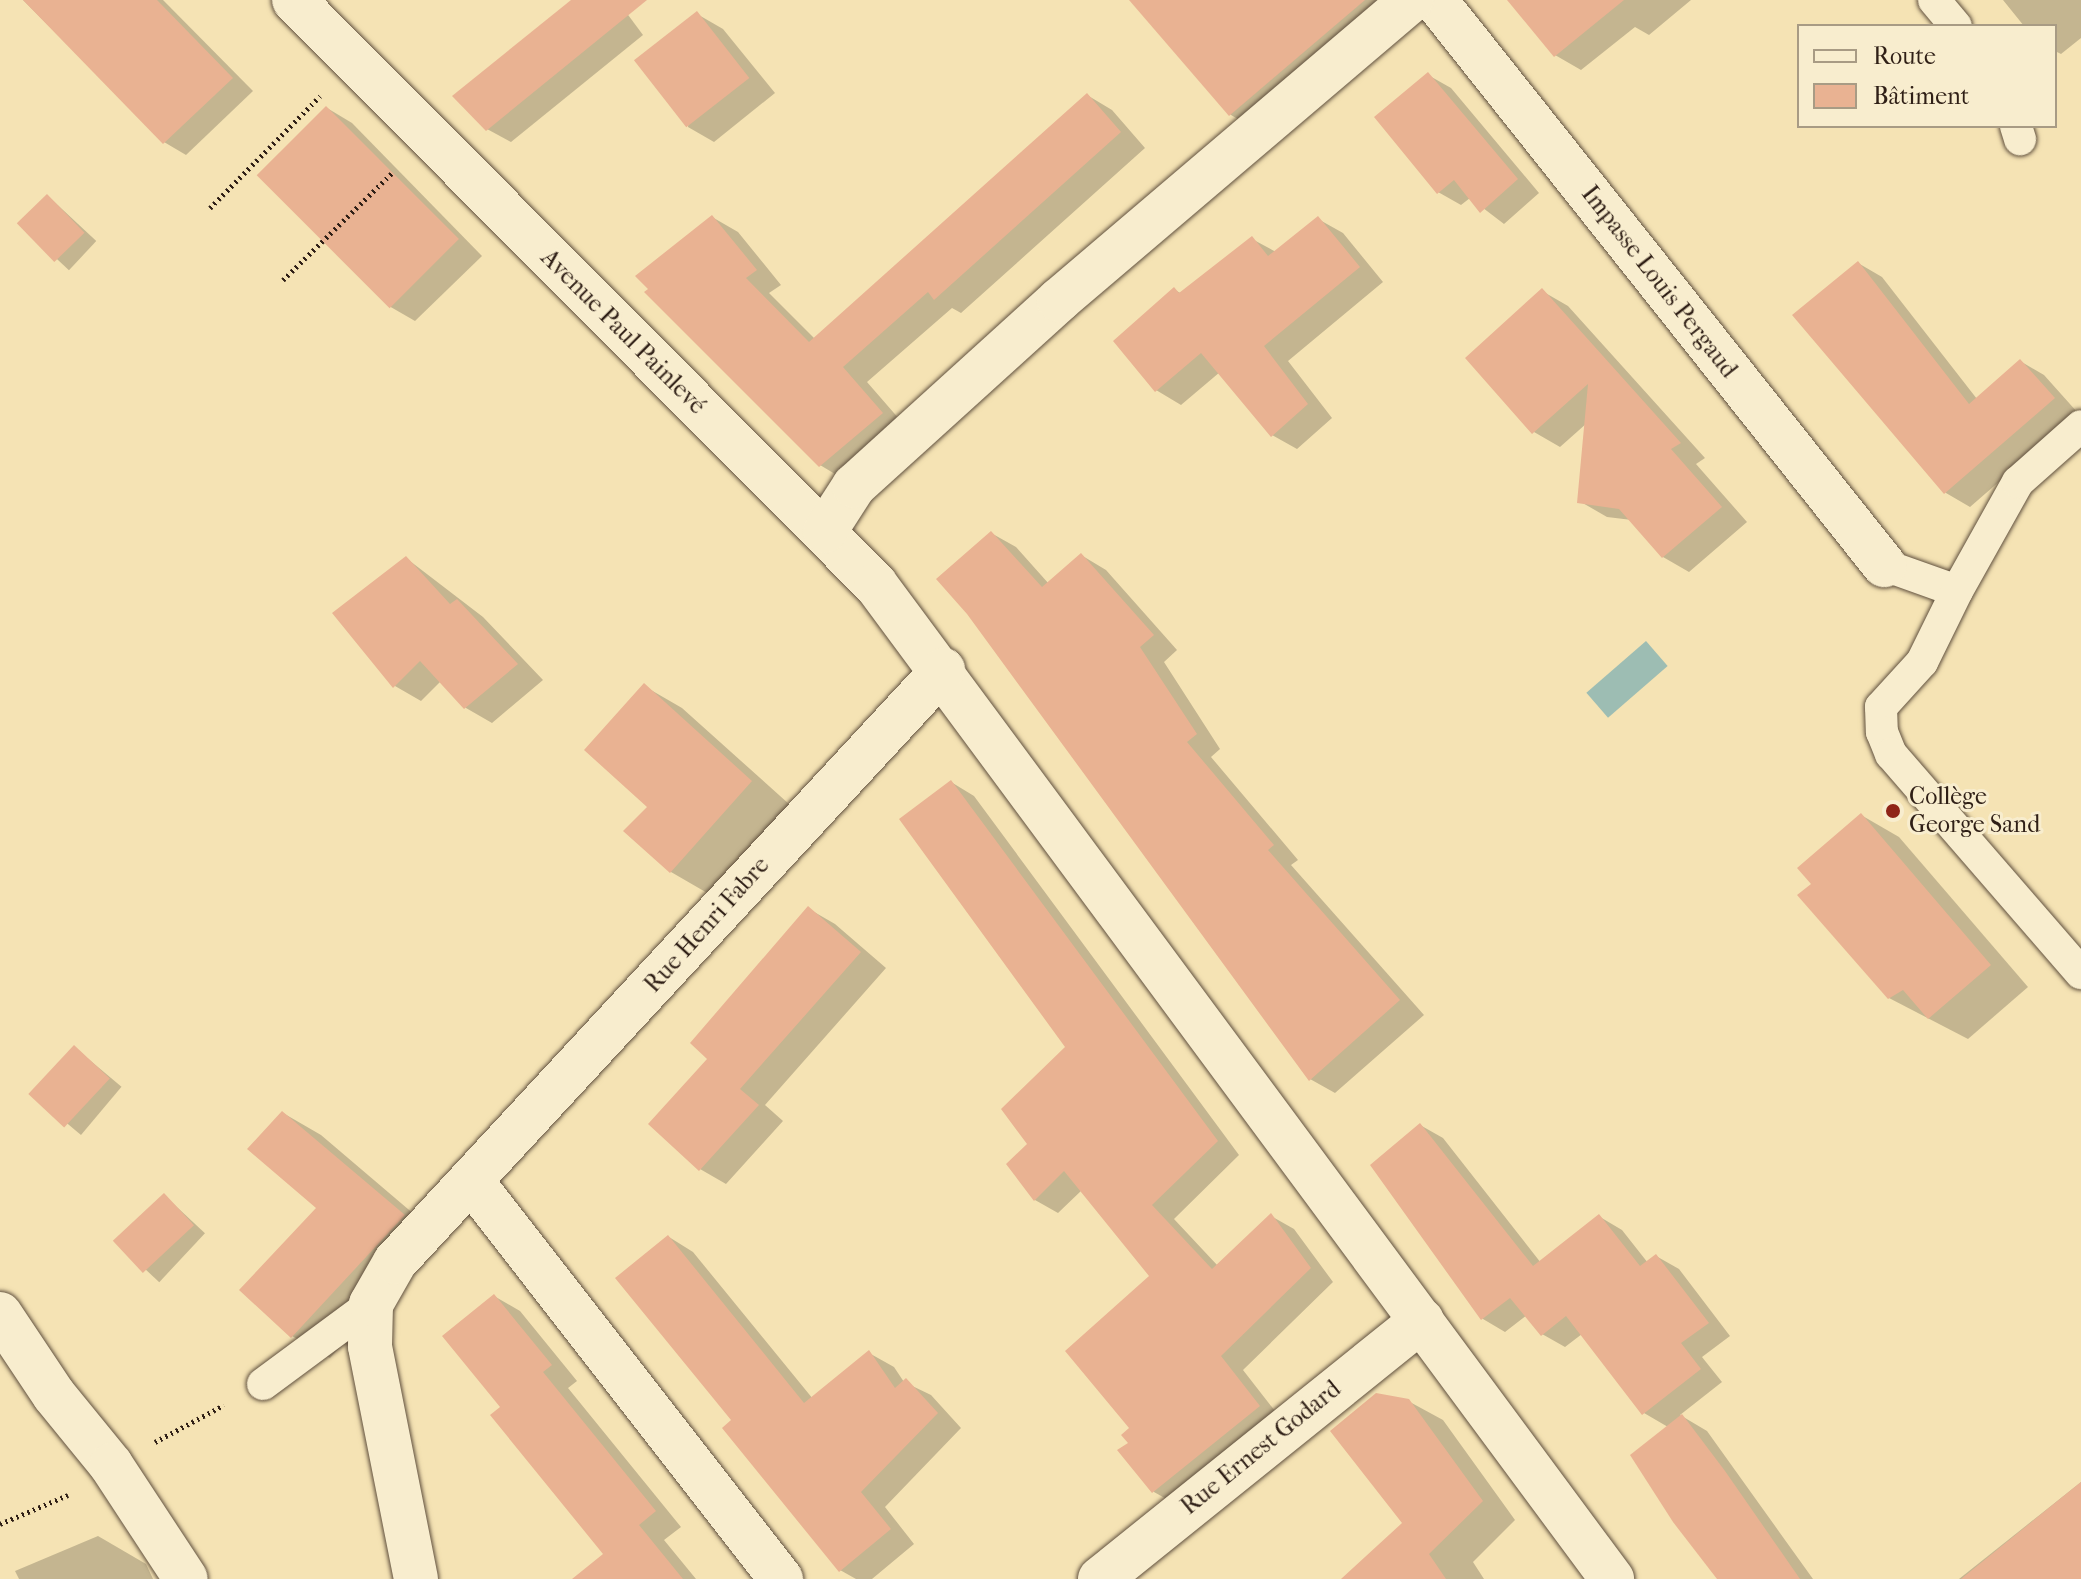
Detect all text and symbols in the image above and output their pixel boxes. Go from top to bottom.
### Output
legend [1797,24,2057,128]
text: Route [1873,42,1936,70]
text: Bâtiment [1873,82,1969,110]
street label: Impasse Louis Pergaud [1575,180,1743,384]
street label: Avenue Paul Painlevé [535,244,711,420]
place label: Collège George Sand [1909,783,2040,839]
marker: Collège George Sand [1884,802,1902,820]
street label: Rue Henri Fabre [639,851,775,999]
street label: Rue Ernest Godard [1175,1375,1347,1521]

